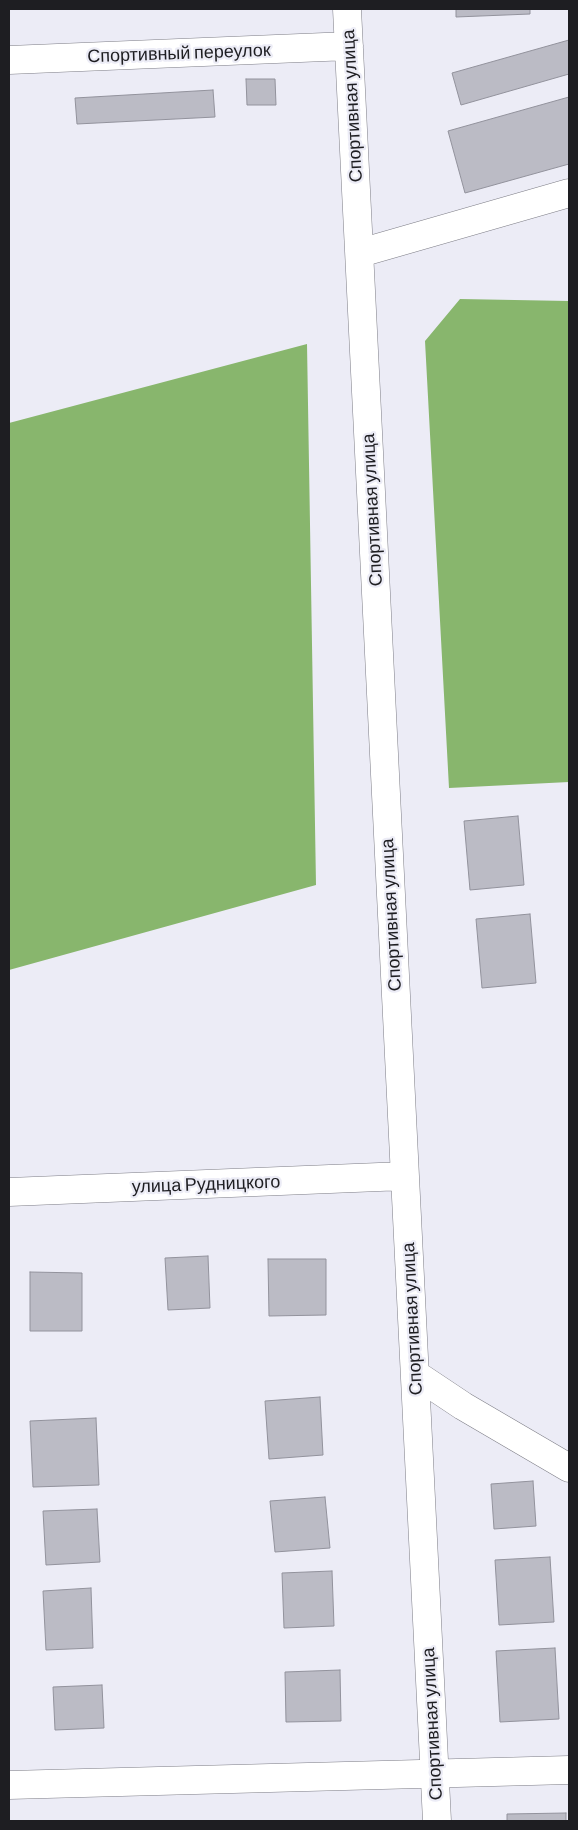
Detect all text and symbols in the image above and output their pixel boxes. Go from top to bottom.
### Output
street label: Спортивная улица [337,29,367,183]
street label: Спортивный переулок [87,39,271,67]
street label: Спортивная улица [357,433,387,587]
street label: Спортивная улица [376,838,406,992]
street label: улица Рудницкого [131,1171,281,1197]
street label: Спортивная улица [397,1242,427,1396]
street label: Спортивная улица [417,1647,447,1801]

